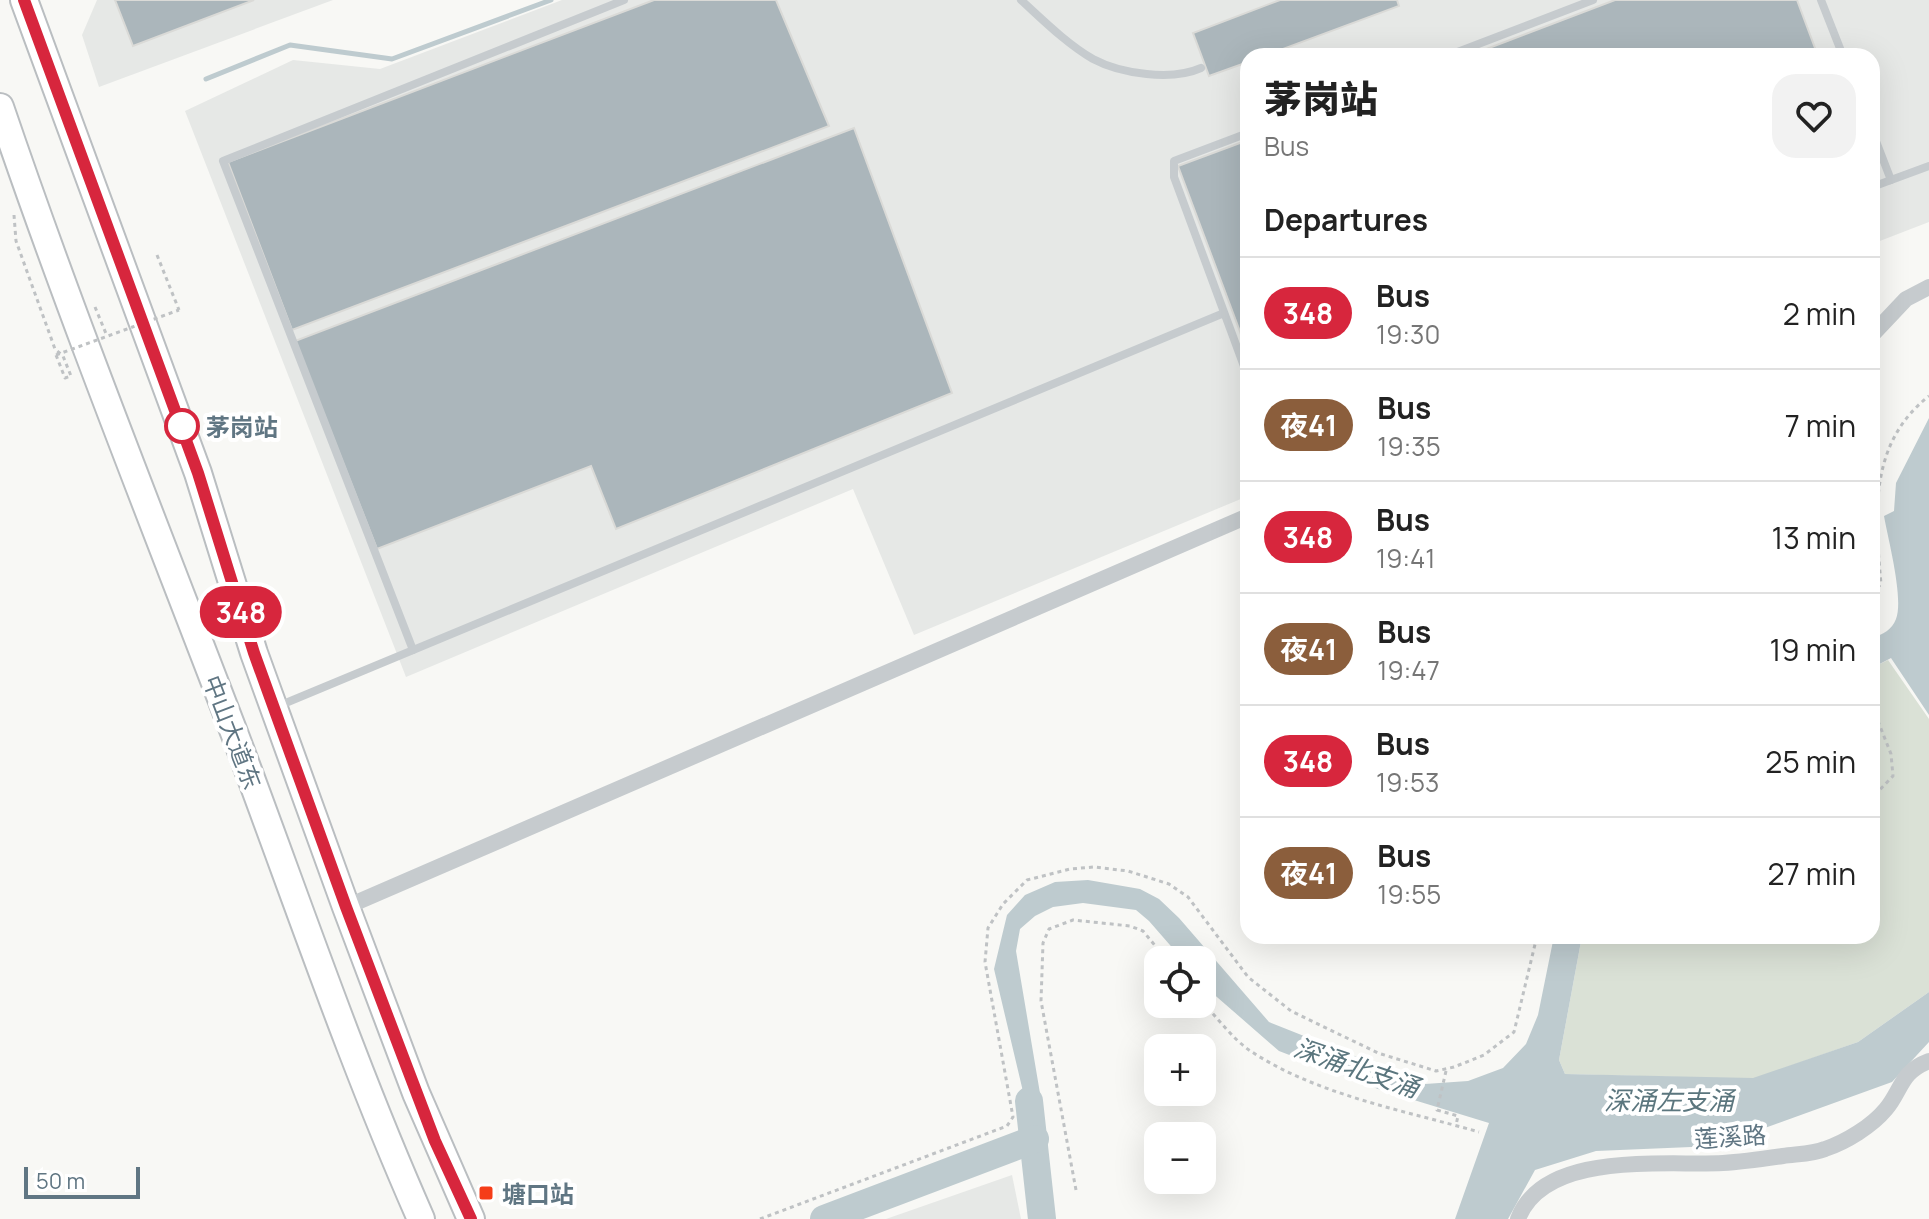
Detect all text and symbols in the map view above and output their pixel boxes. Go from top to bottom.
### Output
text: 茅岗站 [1264,72,1378,124]
button: heart [1772,74,1856,158]
text: Bus [1264,128,1309,164]
text: Departures [1264,199,1428,240]
text: Bus [1376,275,1430,316]
text: 2 min [1783,293,1856,334]
text: 348 [1283,294,1333,332]
text: 19:30 [1376,316,1440,352]
text: Bus [1377,387,1431,428]
text: 7 min [1785,405,1856,446]
text: 夜41 [1280,406,1337,444]
marker: 茅岗站 [165,409,199,443]
place label: 茅岗站 [206,410,278,443]
text: 19:35 [1377,428,1441,464]
text: Bus [1376,499,1430,540]
text: 13 min [1771,517,1856,558]
text: 348 [1283,518,1333,556]
text: 19:41 [1376,540,1436,576]
line badge: 348 [195,586,287,638]
text: 348 [216,593,266,631]
text: Bus [1377,611,1431,652]
text: 19 min [1769,629,1856,670]
text: 夜41 [1280,630,1337,668]
text: 19:47 [1377,652,1440,688]
street label: 中山大道东 [196,670,270,794]
text: Bus [1376,723,1430,764]
text: 25 min [1765,741,1856,782]
text: 348 [1283,742,1333,780]
text: 19:53 [1376,764,1439,800]
text: Bus [1377,835,1431,876]
text: 27 min [1768,853,1856,894]
text: 夜41 [1280,854,1337,892]
text: 19:55 [1377,876,1441,912]
map controls [1144,946,1216,1194]
button: locate [1144,946,1216,1018]
water label: 深涌北支涌 [1290,1029,1427,1106]
button: + [1144,1034,1216,1106]
water label: 深涌左支涌 [1604,1082,1737,1118]
street label: 莲溪路 [1693,1117,1767,1155]
button: − [1144,1122,1216,1194]
scale bar [24,1163,140,1199]
text: 50 m [36,1166,85,1196]
place label: 塘口站 [502,1177,574,1210]
marker: 塘口站 [477,1184,495,1202]

